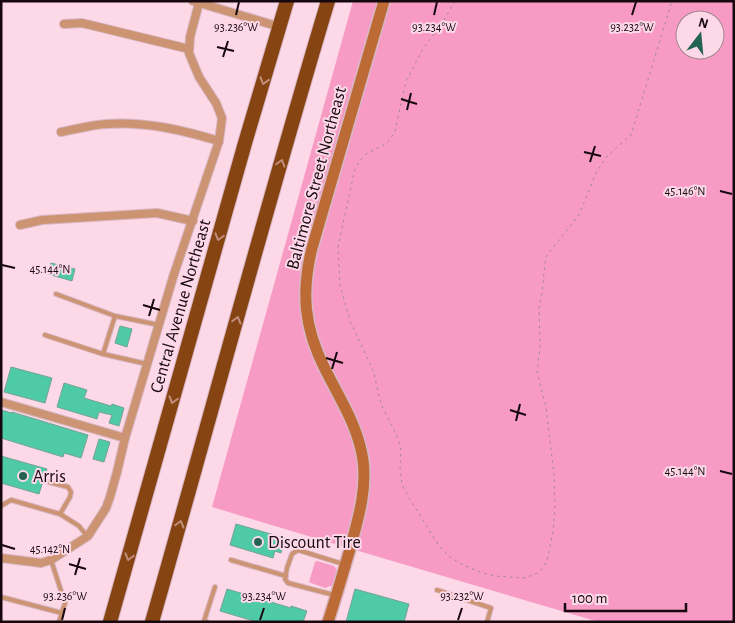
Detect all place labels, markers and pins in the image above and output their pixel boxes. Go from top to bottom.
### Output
place label: Arris [33,468,66,486]
marker: Arris [17,470,29,482]
place label: Discount Tire [268,534,361,552]
marker: Discount Tire [252,536,264,548]

